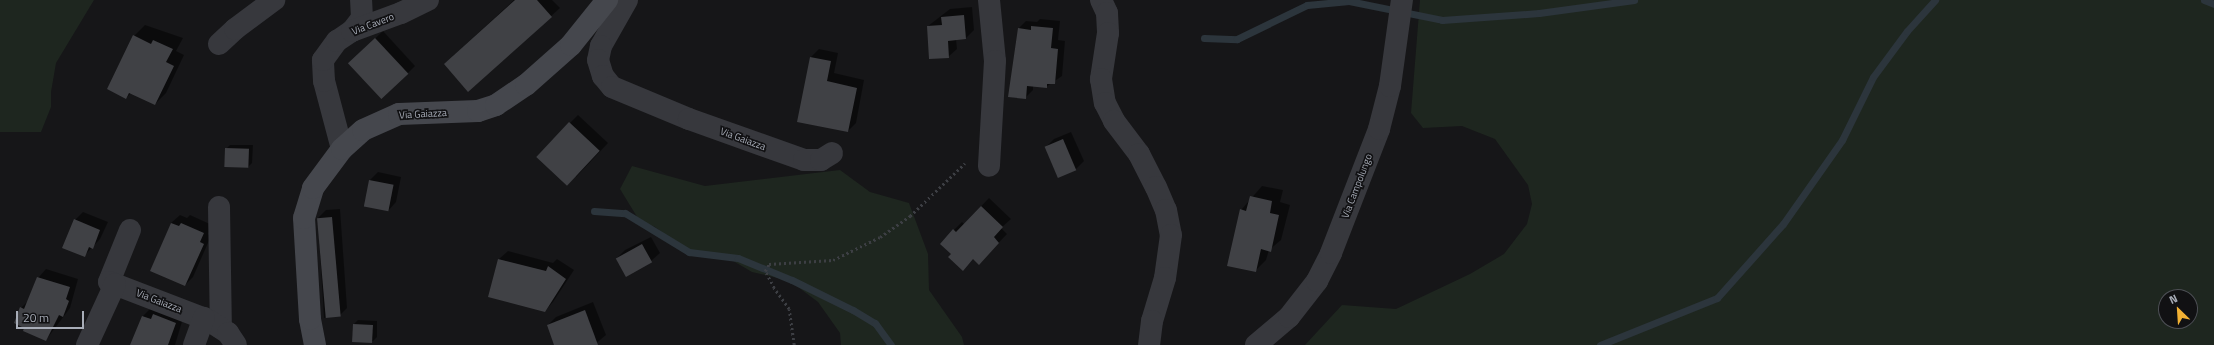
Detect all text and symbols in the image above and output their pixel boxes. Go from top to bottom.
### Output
street label: Via Cavero [350,11,396,37]
street label: Via Gaiazza [399,107,447,121]
street label: Via Gaiazza [719,125,767,153]
street label: Via Campolungo [1339,152,1375,220]
street label: Via Gaiazza [135,287,183,315]
north arrow [2158,289,2198,329]
text: N [2167,290,2180,308]
scale bar [18,303,86,329]
text: 20 m [23,308,49,327]

